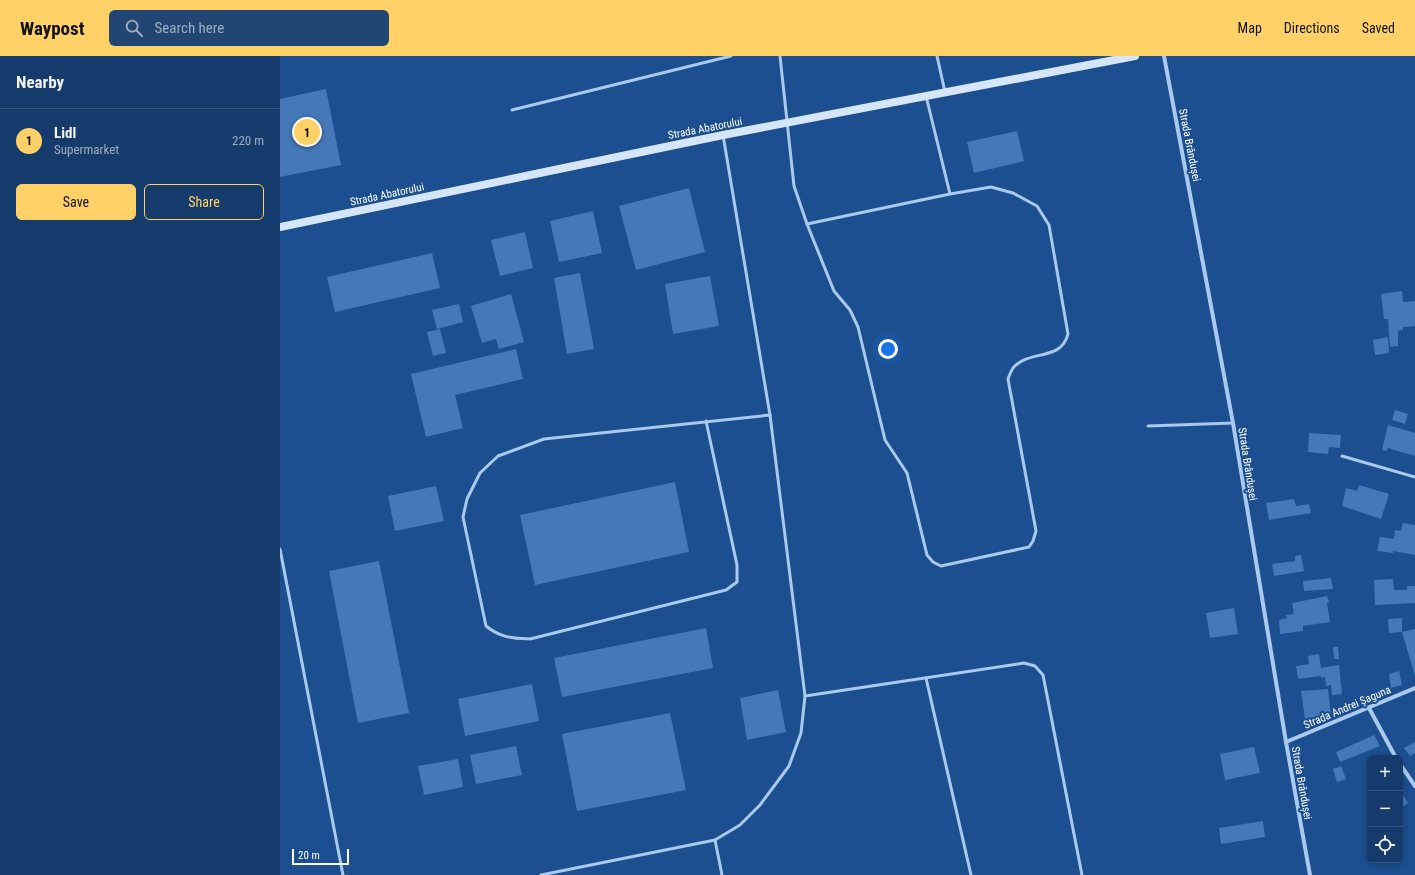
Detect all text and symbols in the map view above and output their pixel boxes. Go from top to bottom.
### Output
search box [109,10,389,46]
text: Waypost [20,17,85,40]
icon: search [123,17,145,39]
text: Search here [155,19,224,37]
text: Map [1238,20,1262,36]
text: Directions [1284,20,1340,36]
text: Saved [1362,20,1395,36]
text: Nearby [16,72,64,92]
street label: Strada Brândușei [1176,108,1203,183]
street label: Strada Abatorului [667,115,743,142]
pin: 1 [294,117,320,147]
text: Lidl [54,124,76,142]
text: 1 [26,133,32,148]
text: 220 m [232,133,264,148]
text: Supermarket [54,142,119,157]
street label: Strada Abatorului [349,180,425,209]
button: Save [16,184,136,220]
button: Share [144,184,264,220]
your location [878,339,898,359]
street label: Strada Brândușei [1235,427,1260,502]
street label: Strada Andrei Șaguna [1302,683,1393,732]
street label: Strada Brândușei [1289,746,1314,821]
map controls [1367,755,1403,863]
button: + [1367,755,1403,791]
button: − [1367,791,1403,827]
button: locate [1367,827,1403,863]
scale bar [292,847,349,866]
text: 20 m [298,849,320,862]

